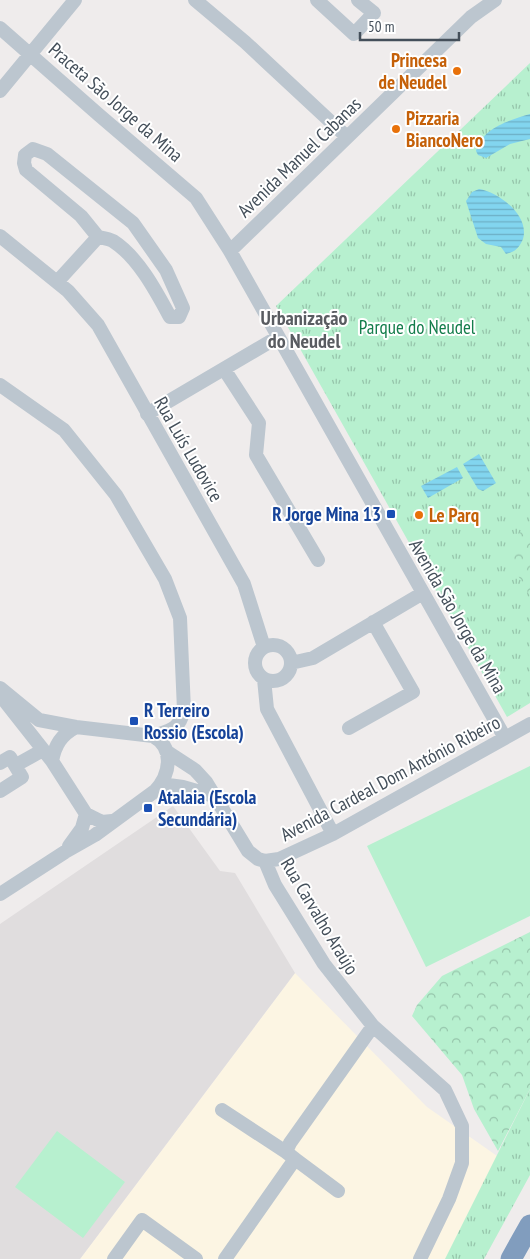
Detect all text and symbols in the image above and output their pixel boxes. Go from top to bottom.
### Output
scale bar [360,10,459,42]
text: 50 m [368,17,394,36]
street label: Praceta São Jorge da Mina [44,37,188,167]
place label: Princesa de Neudel [378,48,447,94]
marker: Princesa de Neudel [451,65,463,77]
street label: Avenida Manuel Cabanas [232,92,366,222]
place label: Pizzaria BiancoNero [406,106,483,152]
marker: Pizzaria BiancoNero [390,123,402,135]
district label: Urbanização do Neudel [261,305,347,354]
park label: Parque do Neudel [359,315,476,339]
street label: Rua Luís Ludovice [149,392,229,506]
place label: R Jorge Mina 13 [272,502,381,526]
place label: Le Parq [429,503,479,527]
marker: R Jorge Mina 13 [385,508,397,520]
marker: Le Parq [413,509,425,521]
street label: Avenida São Jorge da Mina [404,535,512,697]
place label: R Terreiro Rossio (Escola) [144,698,244,744]
street label: Avenida Cardeal Dom António Ribeiro [276,710,504,846]
marker: R Terreiro Rossio (Escola) [128,715,140,727]
place label: Atalaia (Escola Secundária) [157,785,256,831]
marker: Atalaia (Escola Secundária) [142,802,154,814]
street label: Rua Carvalho Araújo [276,853,364,979]

